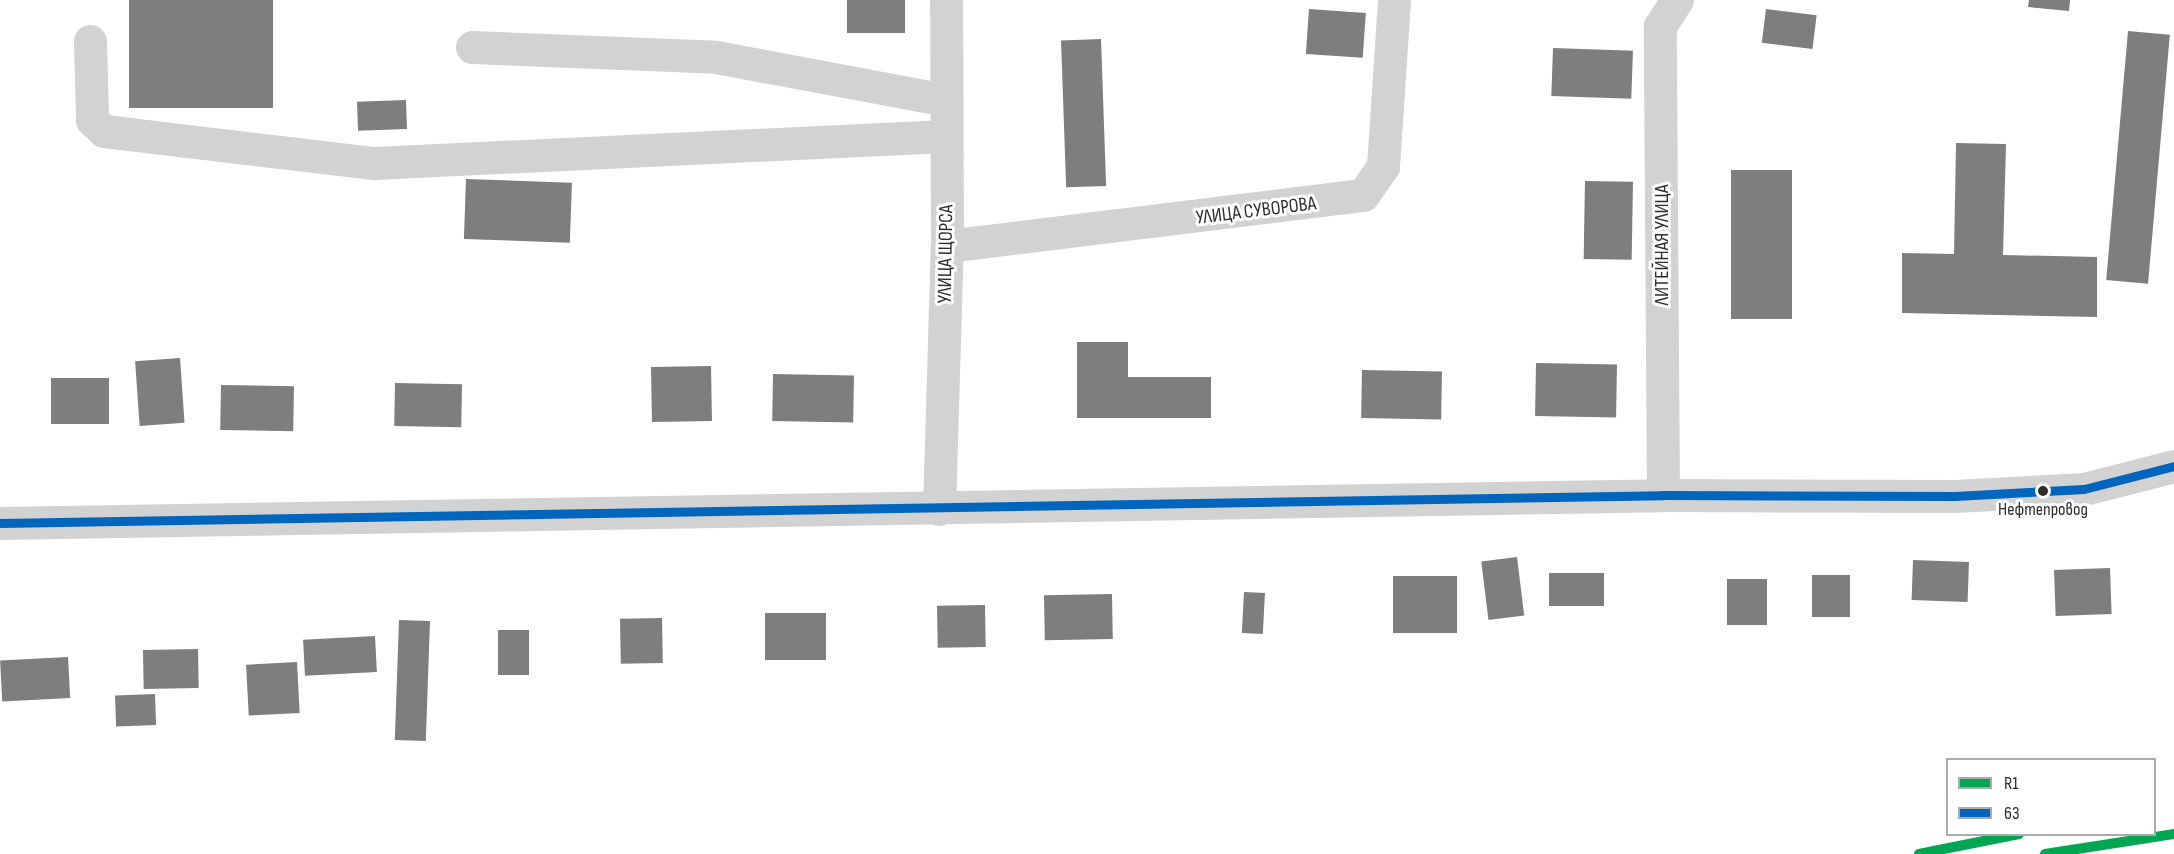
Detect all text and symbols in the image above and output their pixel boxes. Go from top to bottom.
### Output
street label: ЛИТЕЙНАЯ УЛИЦА [1650,184,1674,306]
street label: УЛИЦА СУВОРОВА [1195,192,1317,230]
street label: УЛИЦА ЩОРСА [933,204,959,304]
marker: Нефтепровод [2037,485,2049,497]
place label: Нефтепровод [1998,499,2088,521]
legend [1946,758,2156,836]
text: R1 [2004,773,2019,794]
text: 63 [2004,803,2019,824]

